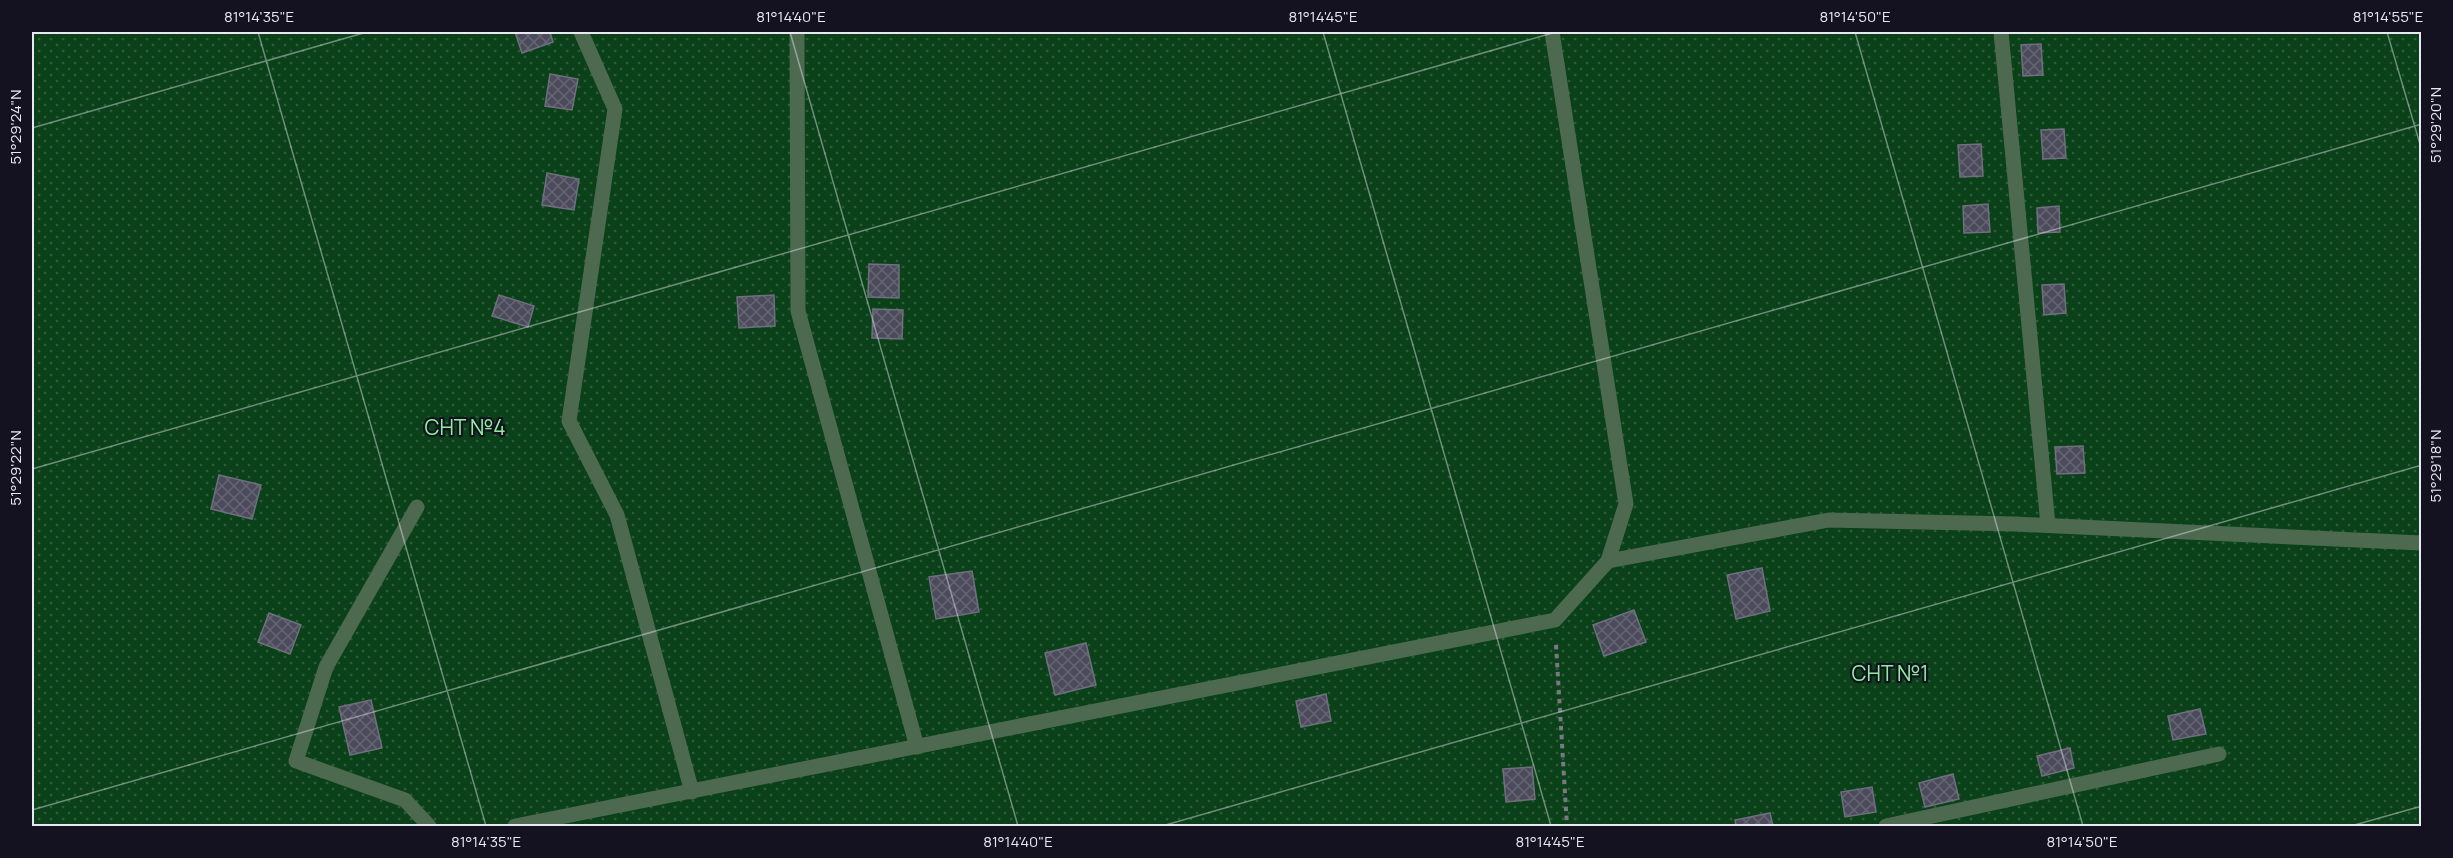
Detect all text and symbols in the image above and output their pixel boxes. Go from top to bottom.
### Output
text: 81°14'35"E [224,6,294,27]
text: 81°14'40"E [756,6,826,27]
text: 81°14'45"E [1289,6,1357,27]
text: 81°14'50"E [1820,6,1891,27]
text: 81°14'55"E [2353,6,2423,27]
text: 51°29'20"N [2425,87,2446,163]
text: 51°29'24"N [5,89,26,165]
park label: СНТ №4 [424,413,506,441]
text: 51°29'18"N [2425,429,2446,503]
text: 51°29'22"N [5,430,26,506]
park label: СНТ №1 [1852,659,1928,687]
text: 81°14'35"E [451,831,521,852]
text: 81°14'40"E [983,831,1053,852]
text: 81°14'45"E [1516,831,1584,852]
text: 81°14'50"E [2047,831,2118,852]

